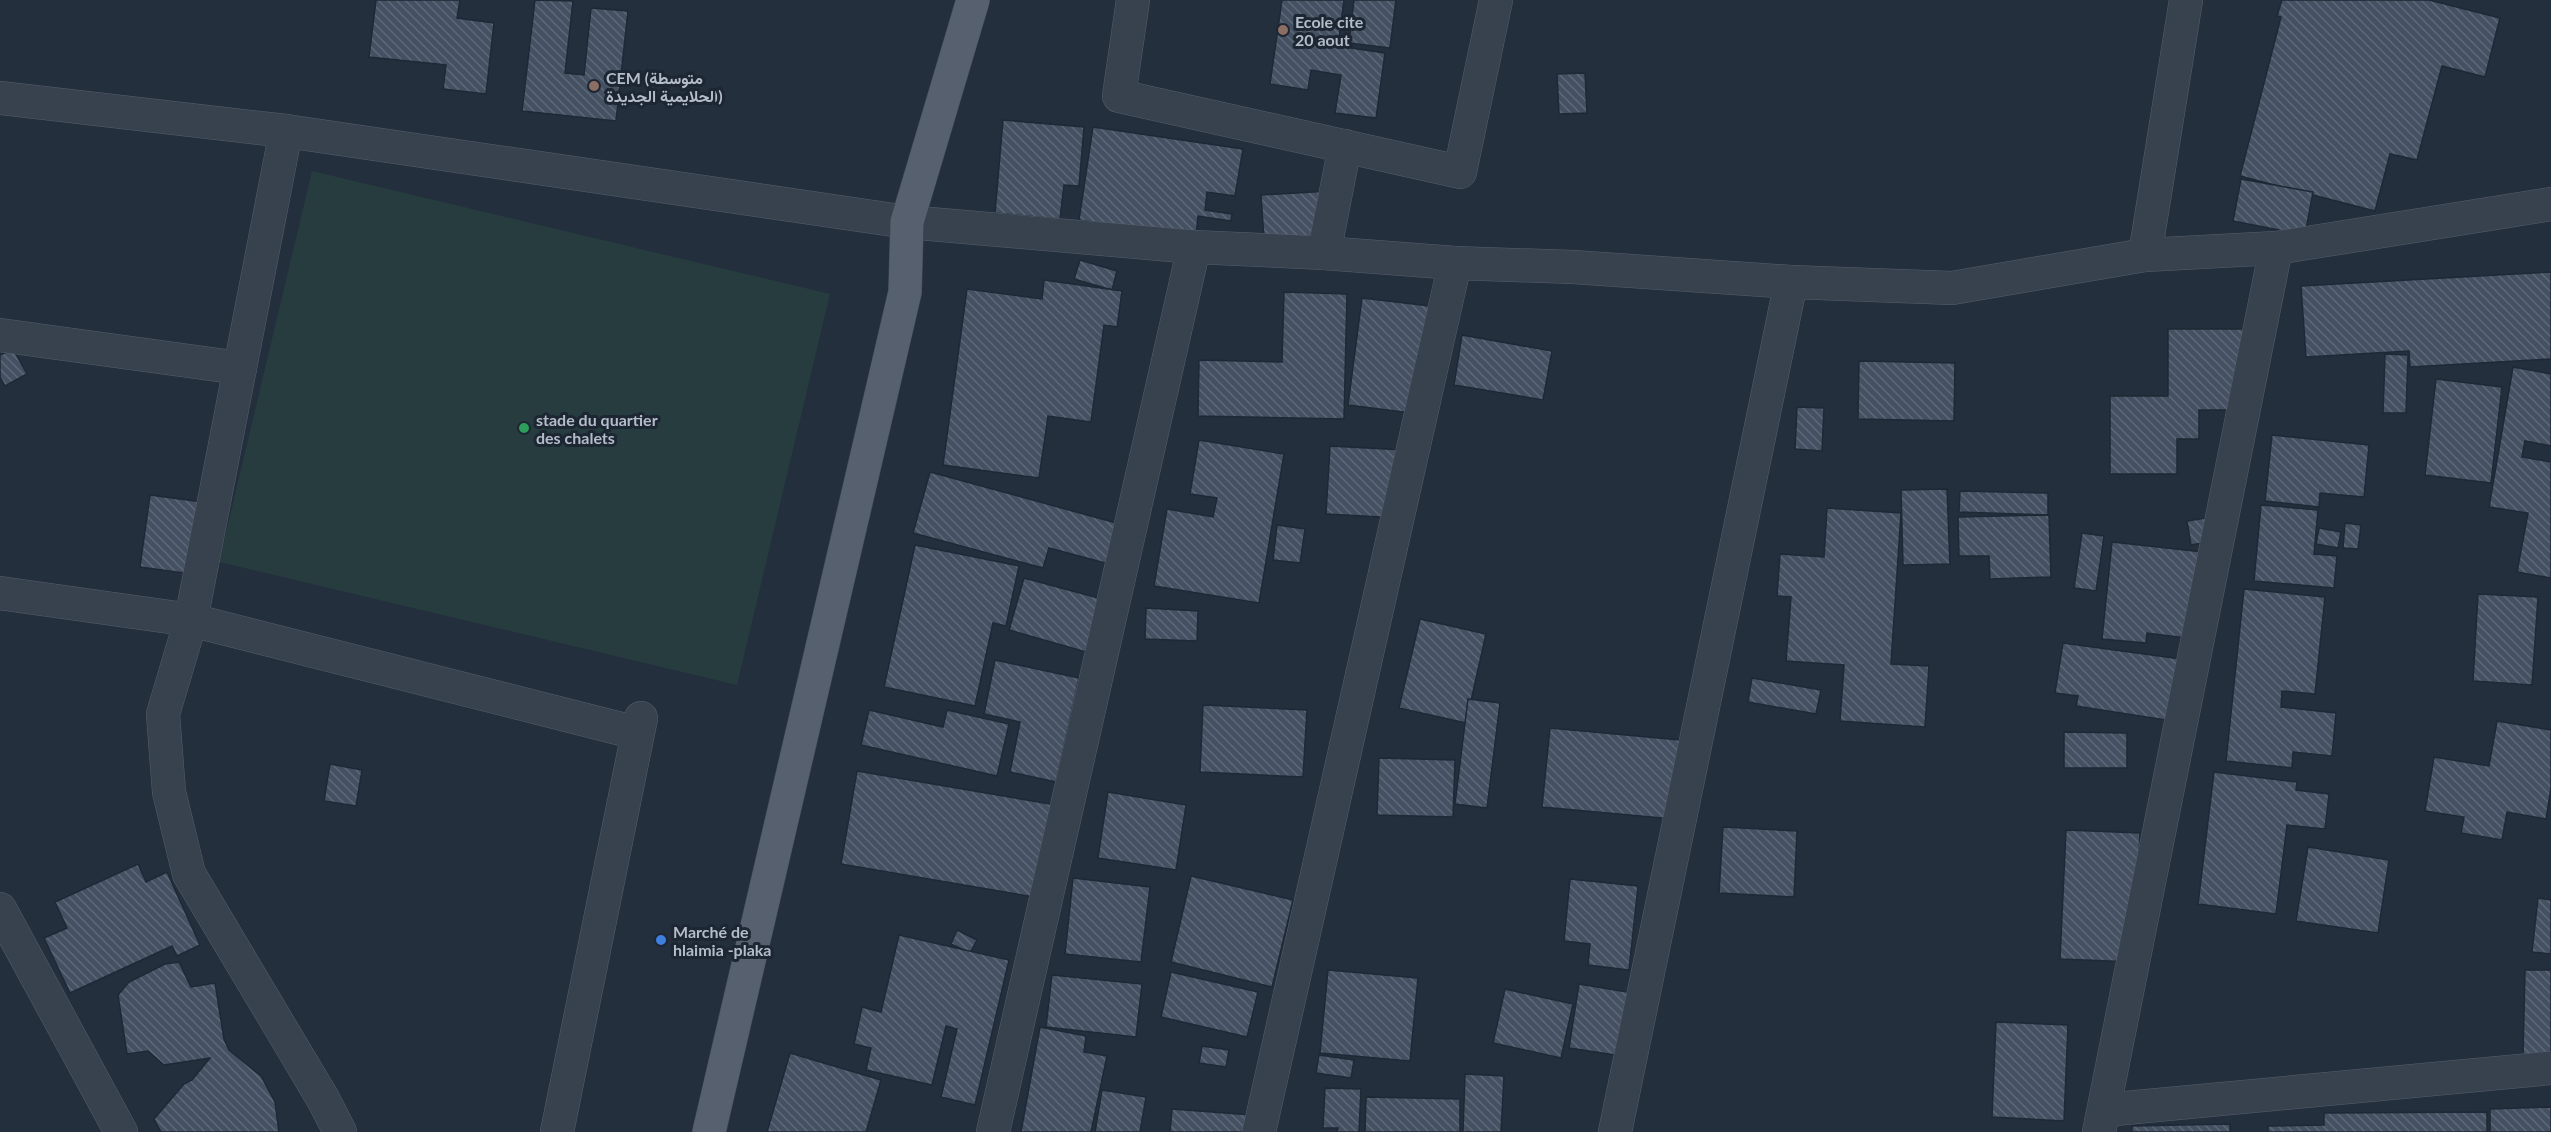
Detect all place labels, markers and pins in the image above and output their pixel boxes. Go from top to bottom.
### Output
place label: Ecole cite 20 aout [1295,12,1364,49]
marker: Ecole cite 20 aout [1276,23,1290,37]
place label: CEM (متوسطة الحلايمية الجديدة) [606,68,723,106]
marker: CEM (متوسطة الحلايمية الجديدة) [587,79,601,93]
place label: stade du quartier des chalets [536,410,658,447]
marker: stade du quartier des chalets [517,421,531,435]
place label: Marché de hlaimia -plaka [673,922,771,959]
marker: Marché de hlaimia -plaka [654,933,668,947]

